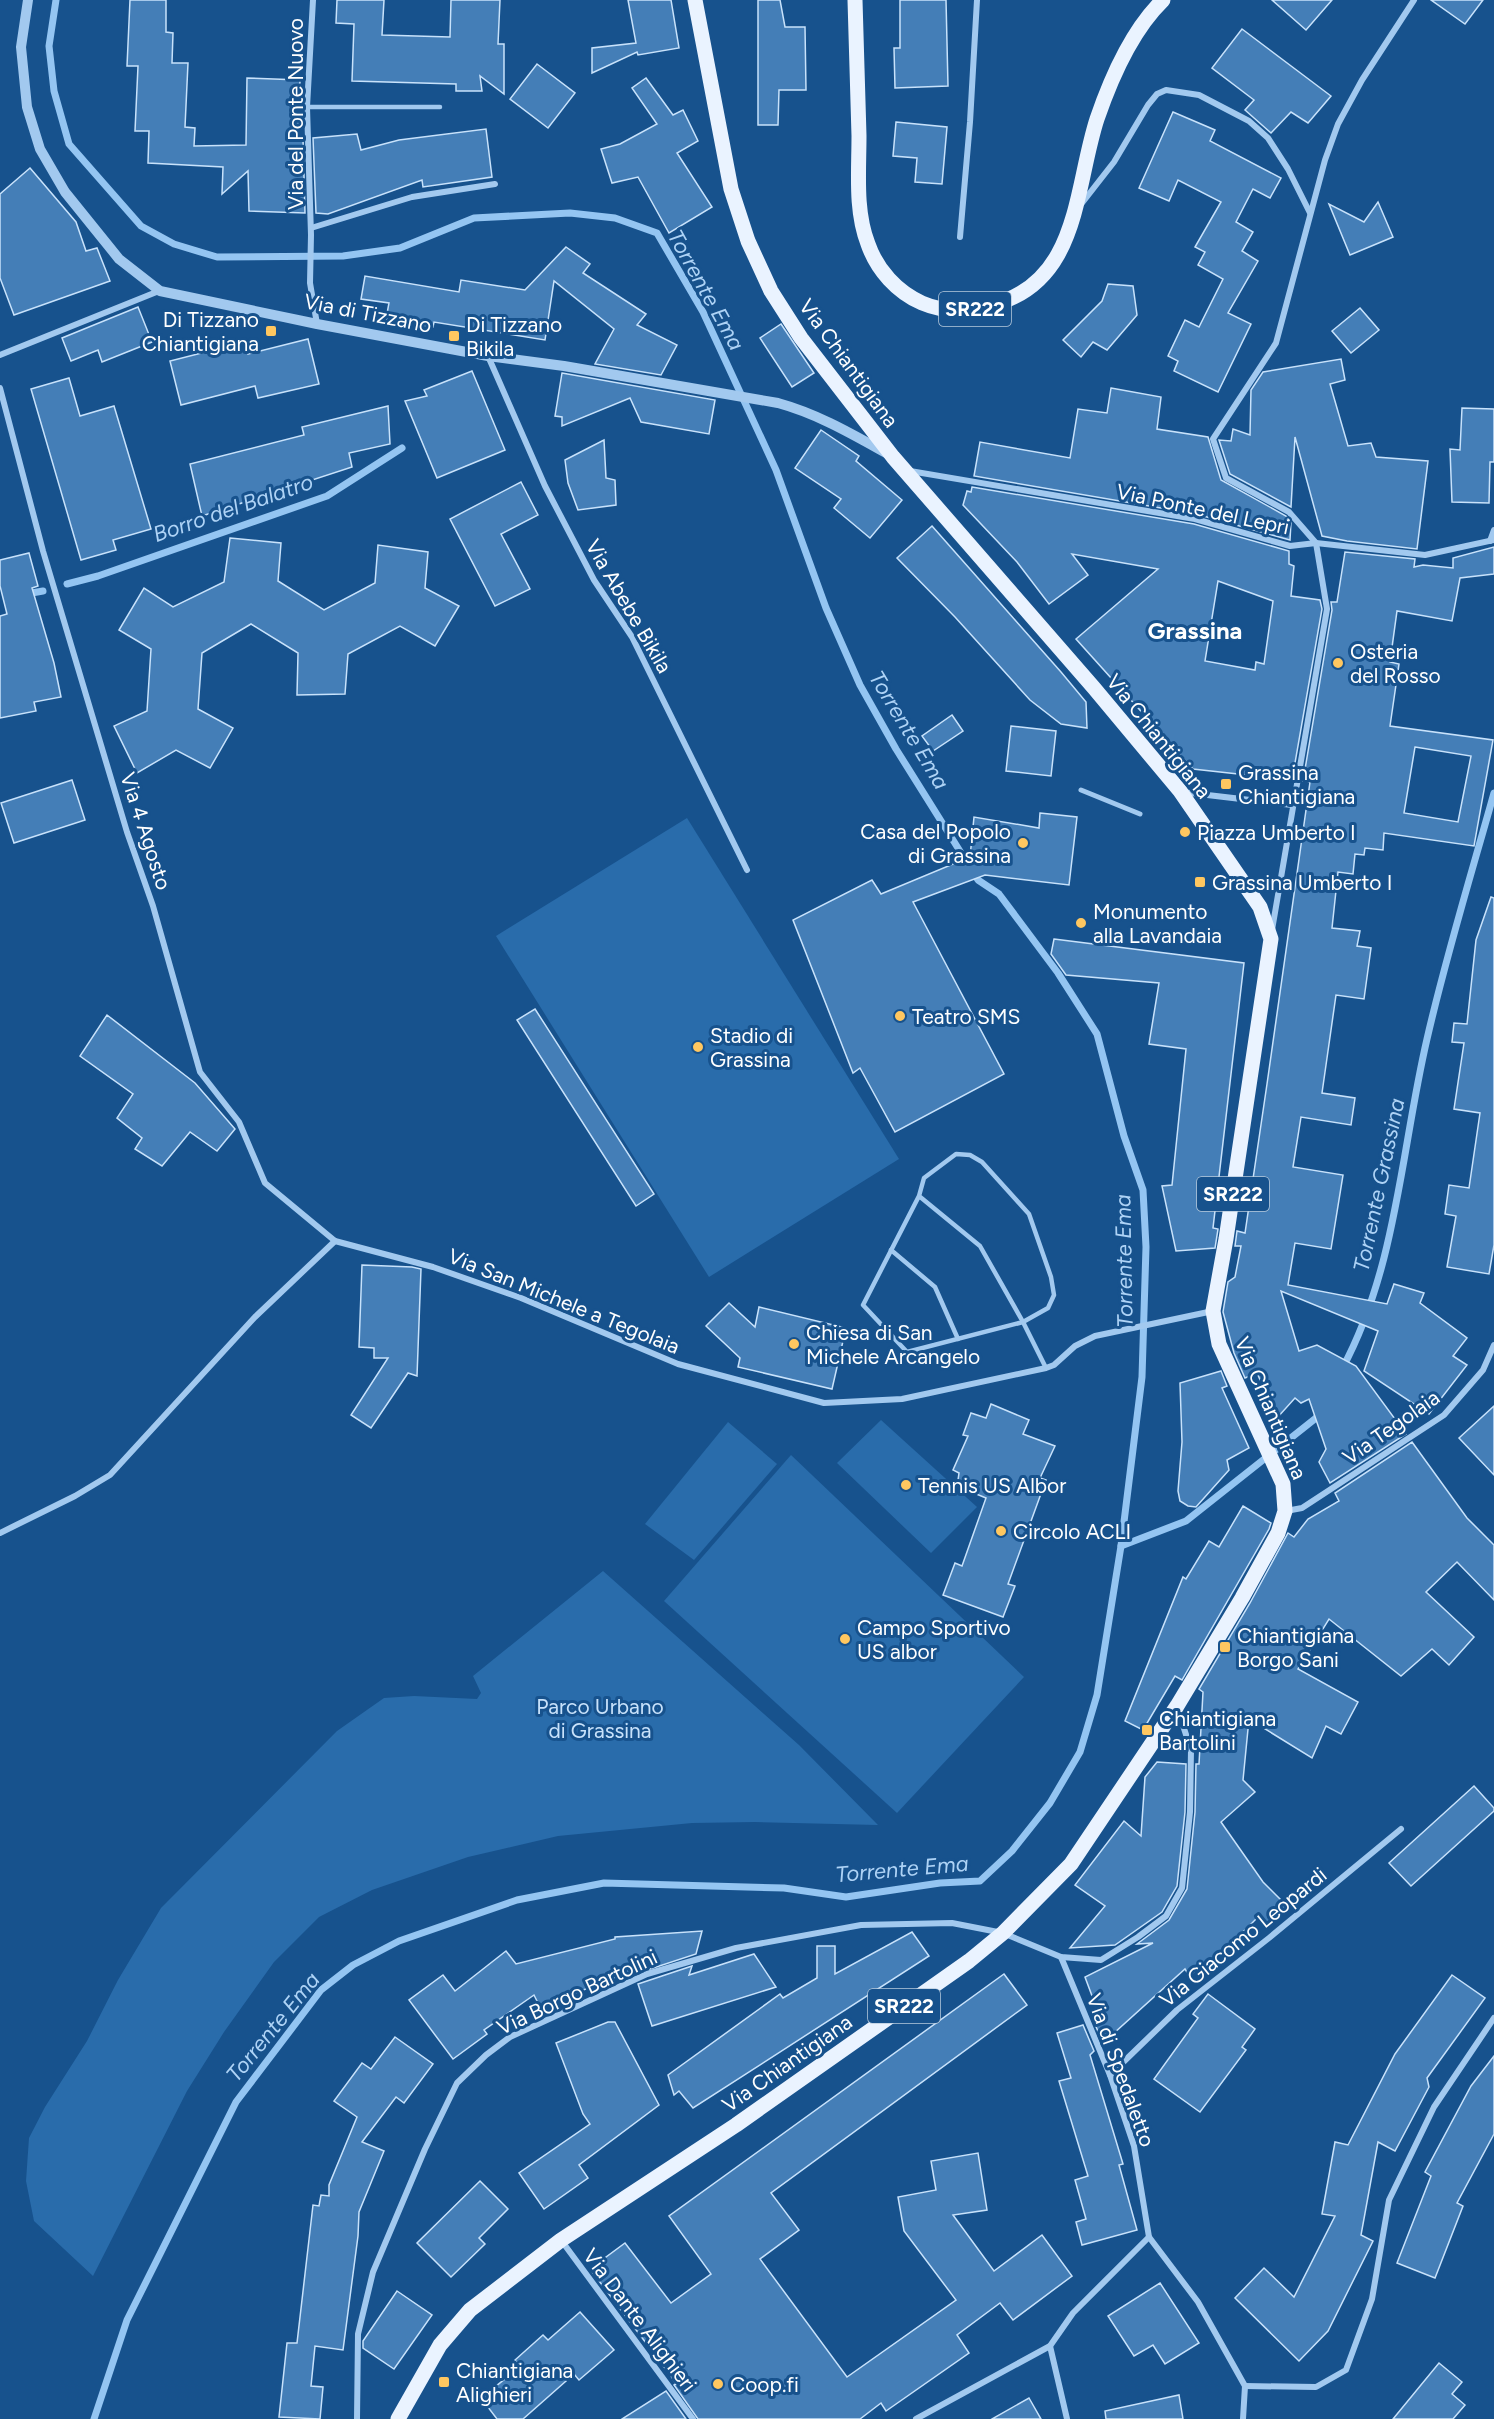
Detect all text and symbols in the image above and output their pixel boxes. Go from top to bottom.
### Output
street label: Via del Ponte Nuovo [283,18,308,210]
water label: Torrente Ema [662,225,750,355]
street label: Via di Tizzano [302,288,434,338]
road number: SR222 [939,292,1011,326]
street label: Via Chiantigiana [794,294,904,432]
place label: Di Tizzano Chiantigiana [142,307,259,356]
place label: Di Tizzano Bikila [466,312,562,361]
marker: Di Tizzano Chiantigiana [264,324,278,338]
marker: Di Tizzano Bikila [447,329,461,343]
water label: Borro del Balatro [149,468,317,548]
street label: Via Ponte del Lepri [1114,478,1292,540]
street label: Via Abebe Bikila [581,535,677,677]
district label: Grassina [1148,616,1242,645]
place label: Osteria del Rosso [1350,639,1441,688]
marker: Osteria del Rosso [1331,656,1345,670]
water label: Torrente Ema [863,666,955,794]
street label: Via Chiantigiana [1101,669,1217,803]
place label: Grassina Chiantigiana [1238,760,1355,809]
street label: Via 4 Agosto [115,769,177,893]
marker: Grassina Chiantigiana [1219,777,1233,791]
place label: Casa del Popolo di Grassina [860,819,1011,868]
place label: Piazza Umberto I [1197,820,1356,845]
marker: Piazza Umberto I [1178,825,1192,839]
marker: Casa del Popolo di Grassina [1016,836,1030,850]
place label: Grassina Umberto I [1212,870,1392,895]
marker: Grassina Umberto I [1193,875,1207,889]
place label: Monumento alla Lavandaia [1093,899,1222,948]
marker: Monumento alla Lavandaia [1074,916,1088,930]
place label: Teatro SMS [912,1004,1020,1029]
marker: Teatro SMS [893,1009,907,1023]
place label: Stadio di Grassina [710,1023,793,1072]
marker: Stadio di Grassina [691,1040,705,1054]
water label: Torrente Grassina [1347,1096,1411,1274]
road number: SR222 [1197,1177,1269,1211]
water label: Torrente Ema [1109,1194,1139,1328]
street label: Via San Michele a Tegolaia [445,1243,683,1359]
place label: Chiesa di San Michele Arcangelo [806,1320,980,1369]
street label: Via Chiantigiana [1230,1333,1312,1483]
marker: Chiesa di San Michele Arcangelo [787,1337,801,1351]
street label: Via Tegolaia [1338,1384,1444,1470]
place label: Tennis US Albor [918,1473,1066,1498]
marker: Tennis US Albor [899,1478,913,1492]
place label: Circolo ACLI [1013,1519,1131,1544]
marker: Circolo ACLI [994,1524,1008,1538]
place label: Campo Sportivo US albor [857,1615,1011,1664]
place label: Chiantigiana Borgo Sani [1237,1623,1354,1672]
marker: Campo Sportivo US albor [838,1632,852,1646]
marker: Chiantigiana Borgo Sani [1218,1640,1232,1654]
park label: Parco Urbano di Grassina [536,1694,664,1743]
place label: Chiantigiana Bartolini [1159,1706,1276,1755]
marker: Chiantigiana Bartolini [1140,1723,1154,1737]
water label: Torrente Ema [834,1850,970,1888]
street label: Via Giacomo Leopardi [1154,1862,1332,2012]
street label: Via Borgo Bartolini [493,1944,661,2040]
water label: Torrente Ema [221,1967,326,2087]
road number: SR222 [868,1989,940,2023]
street label: Via di Spedaletto [1082,1990,1160,2150]
street label: Via Chiantigiana [717,2009,857,2117]
street label: Via Dante Alighieri [578,2243,702,2397]
place label: Chiantigiana Alighieri [456,2358,573,2407]
place label: Coop.fi [730,2372,799,2397]
marker: Chiantigiana Alighieri [437,2375,451,2389]
marker: Coop.fi [711,2377,725,2391]

